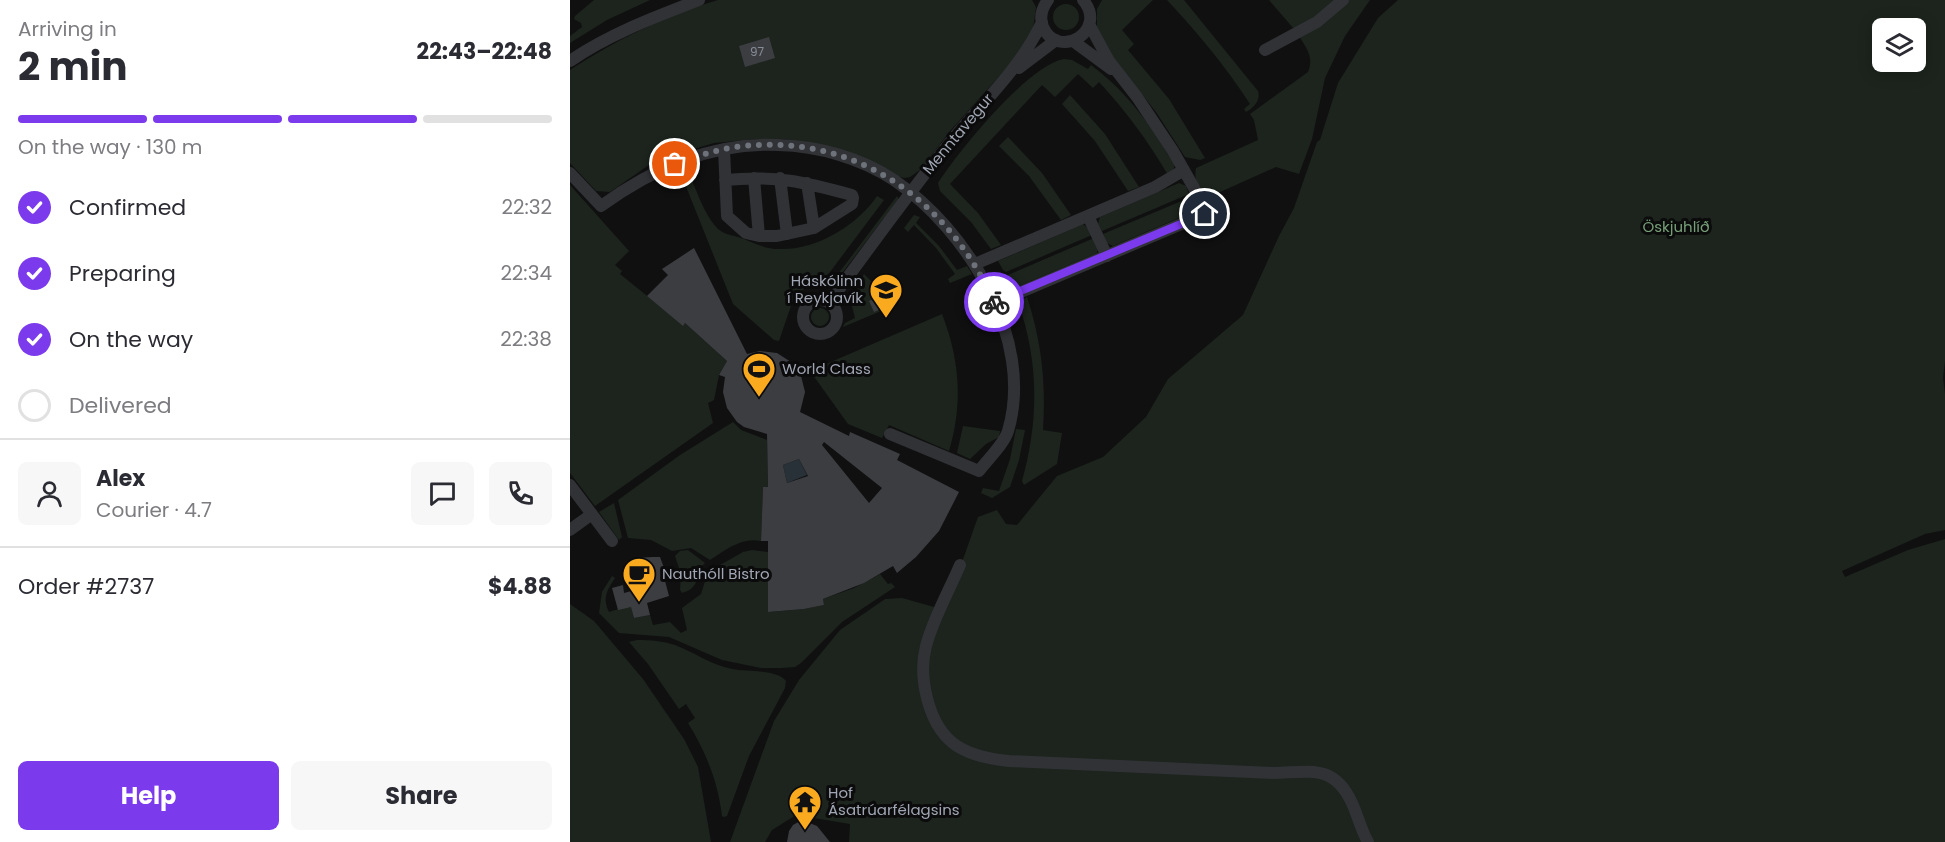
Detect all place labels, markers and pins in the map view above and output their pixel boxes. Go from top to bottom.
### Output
pin [649,138,700,189]
pin [1179,188,1230,239]
place label: Háskólinn í Reykjavík [787,270,863,308]
school or university icon: Háskólinn í Reykjavík [868,272,904,319]
sports icon: World Class [741,351,777,398]
place label: World Class [782,358,871,379]
cafe icon: Nauthóll Bistro [621,556,657,603]
place label: Nauthóll Bistro [662,563,770,584]
place label: Hof Ásatrúarfélagsins [828,782,960,820]
temple icon: Hof Ásatrúarfélagsins [787,784,823,831]

